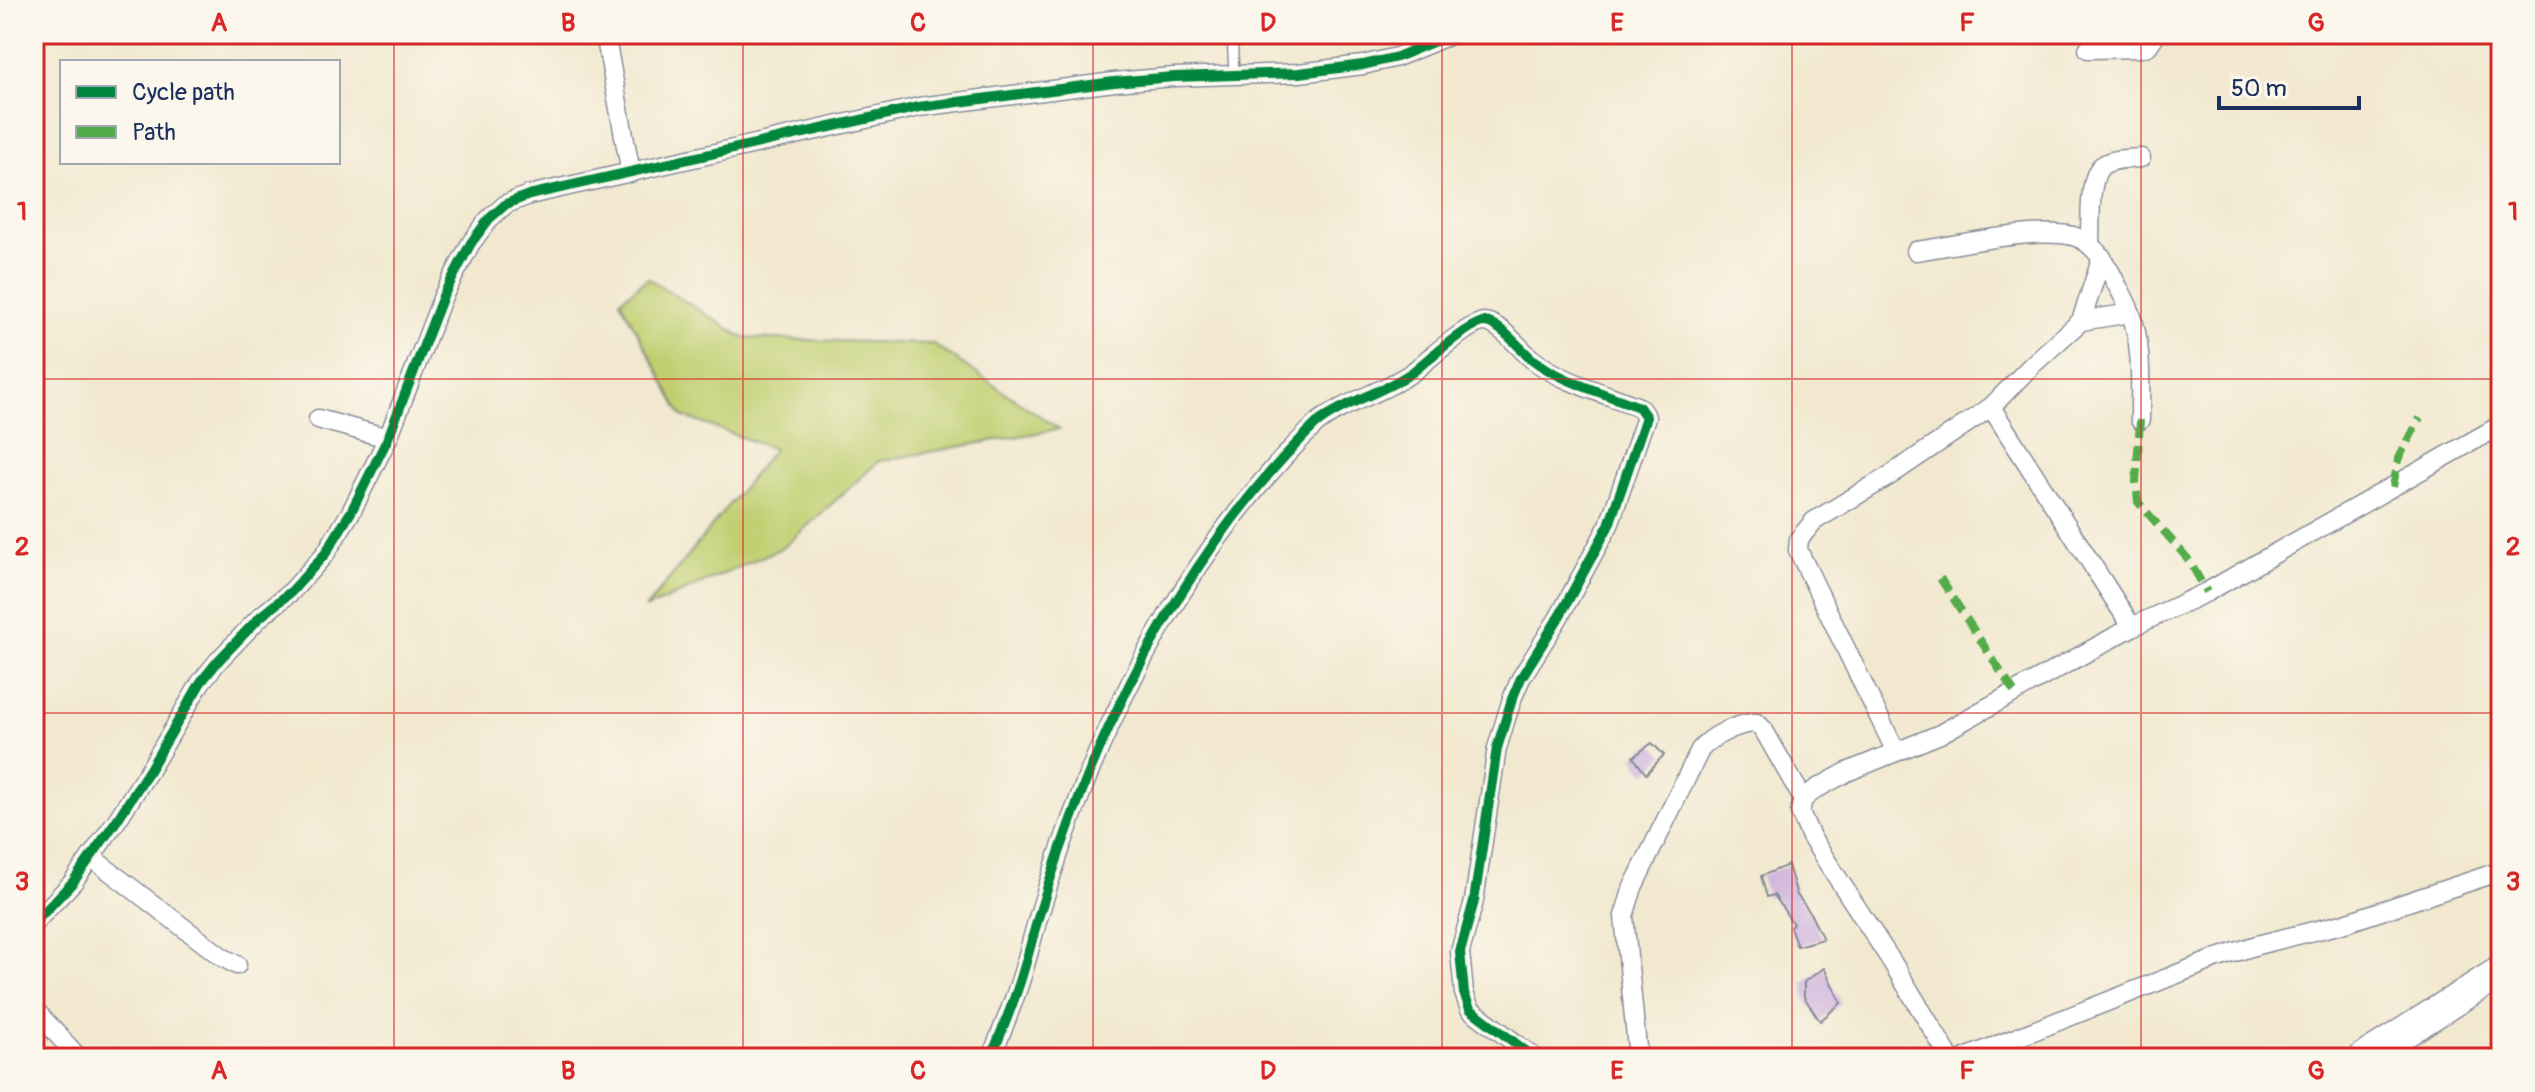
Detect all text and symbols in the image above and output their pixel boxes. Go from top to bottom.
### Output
text: A [211,7,228,39]
text: B [561,7,575,39]
text: C [910,7,926,39]
text: D [1260,7,1276,39]
text: E [1610,7,1624,39]
text: F [1959,7,1975,39]
text: G [2307,7,2325,39]
legend [60,60,340,164]
scale bar [2219,60,2359,110]
text: 50 m [2231,74,2287,103]
text: Cycle path [132,78,235,107]
text: Path [132,118,176,147]
text: 1 [17,196,27,228]
text: 1 [2508,196,2518,228]
text: 2 [15,531,29,563]
text: 2 [2506,531,2520,563]
text: 3 [15,866,29,898]
text: 3 [2506,866,2520,898]
text: A [211,1055,228,1087]
text: B [561,1055,575,1087]
text: C [910,1055,926,1087]
text: D [1260,1055,1276,1087]
text: E [1610,1055,1624,1087]
text: F [1959,1055,1975,1087]
text: G [2307,1055,2325,1087]

